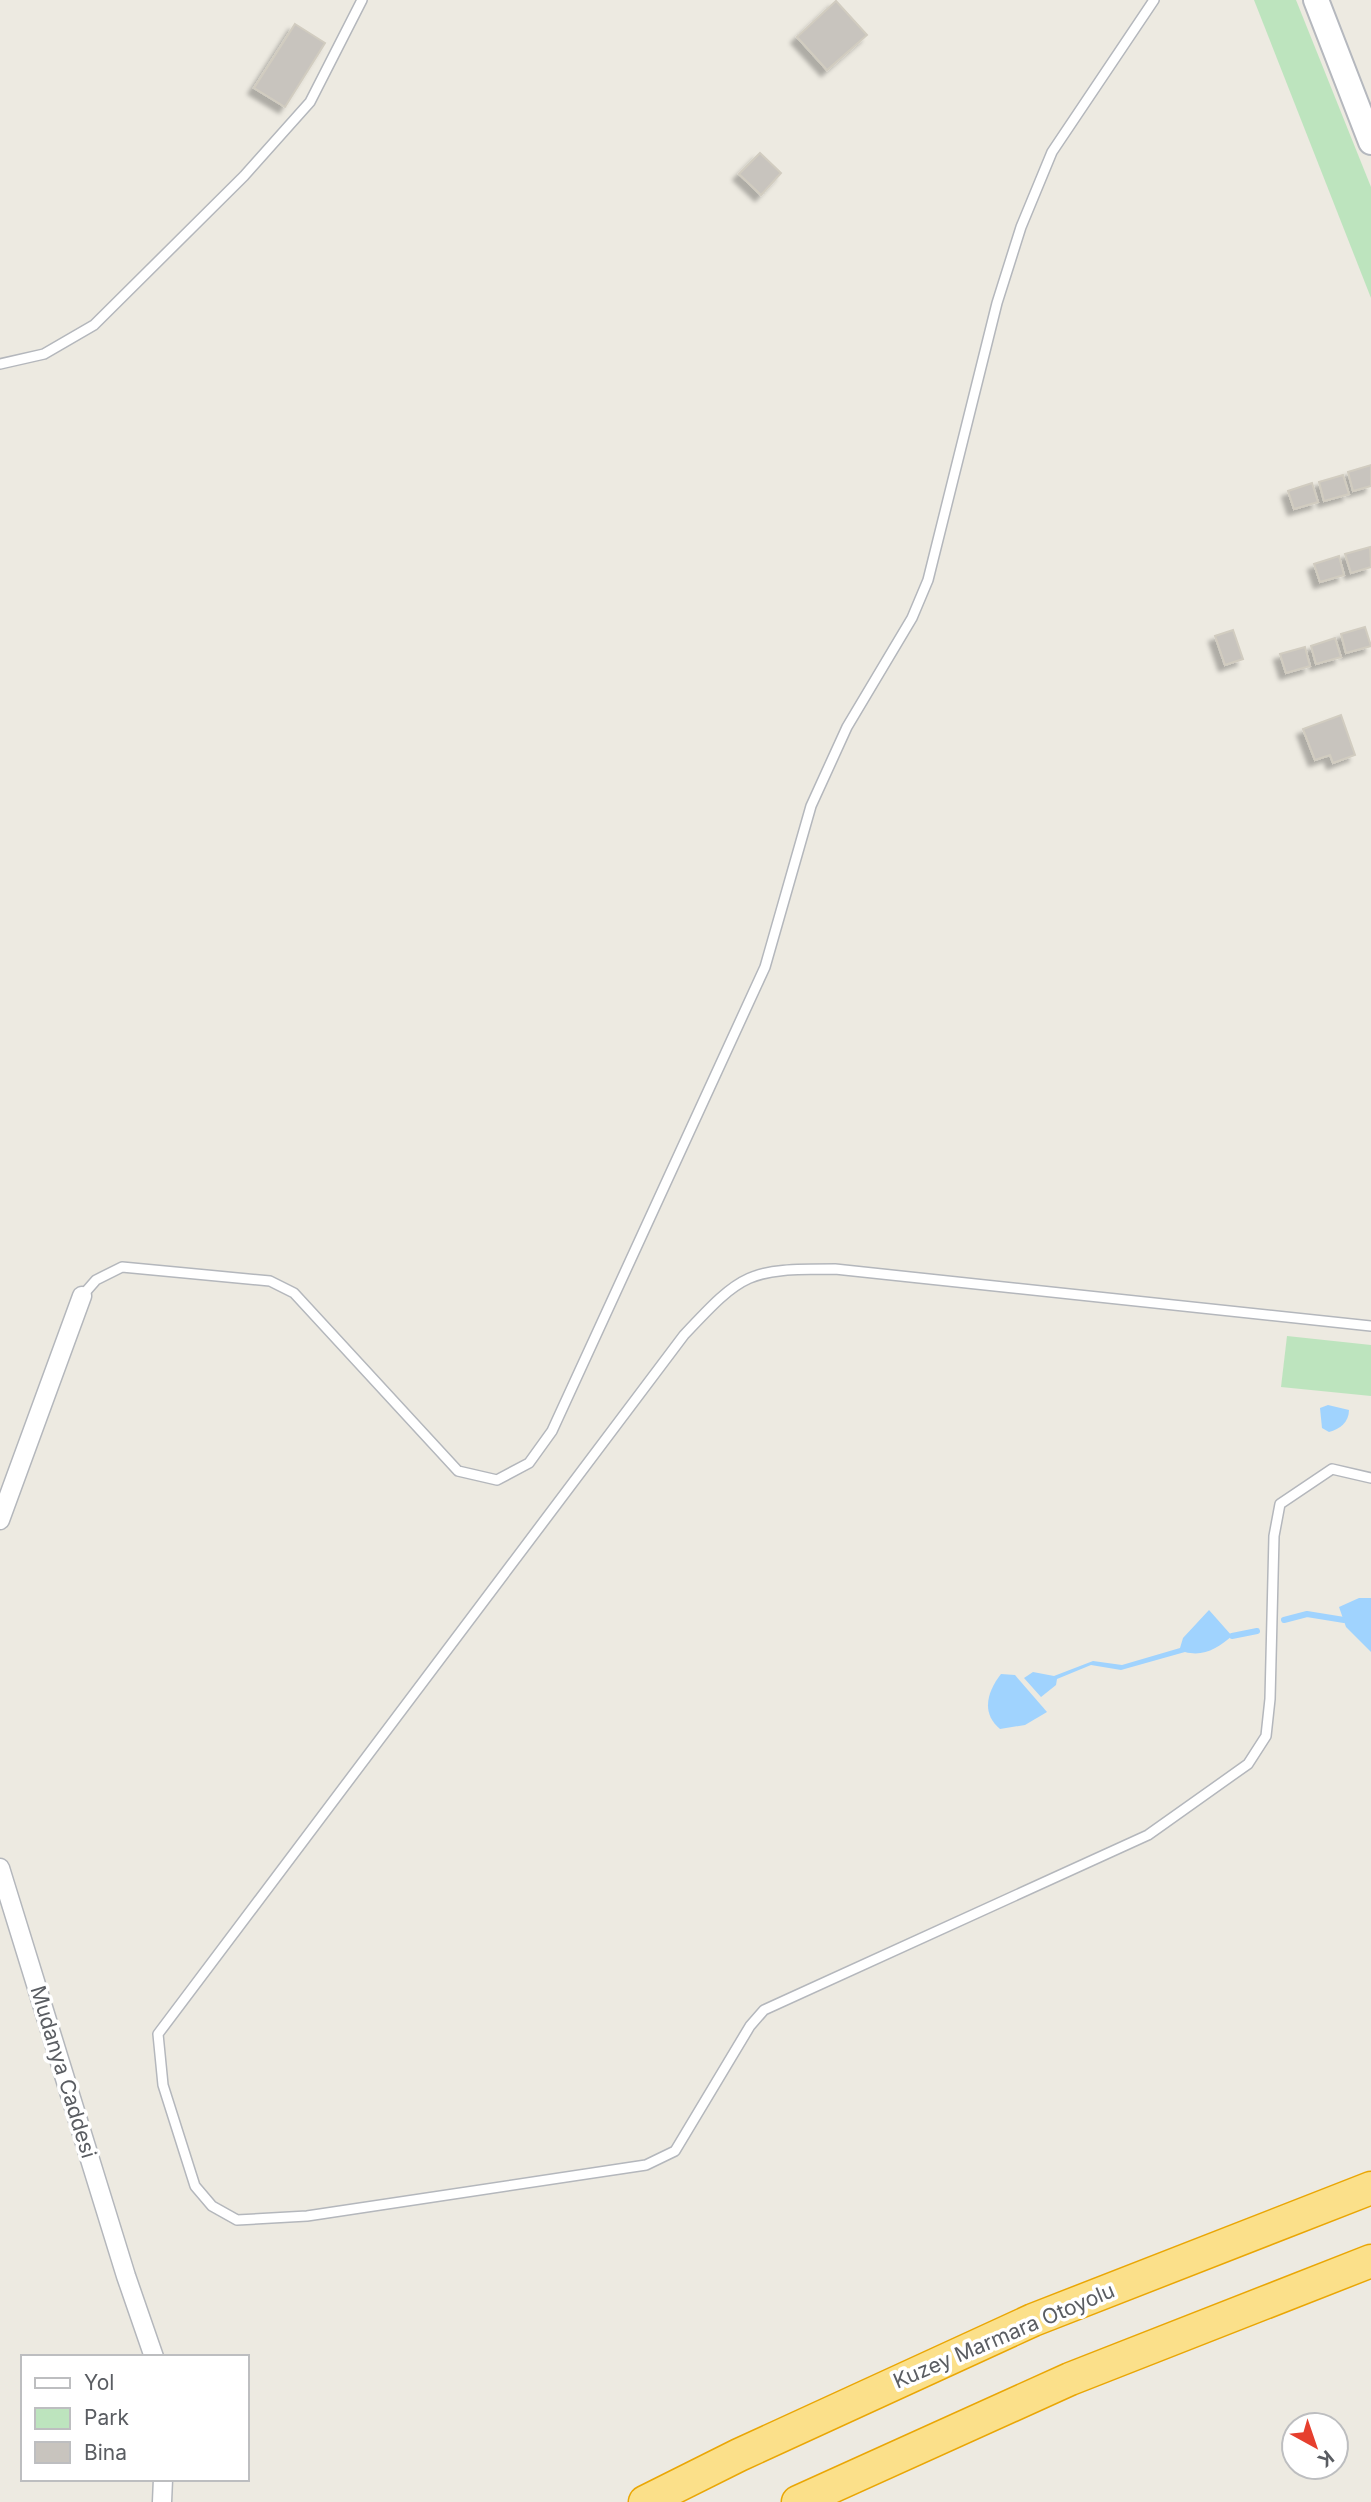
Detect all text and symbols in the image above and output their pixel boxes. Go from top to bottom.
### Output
street label: Mudanya Caddesi [25,1983,102,2161]
street label: Kuzey Marmara Otoyolu [889,2278,1118,2394]
legend [21,2355,248,2481]
text: Yol [84,2370,114,2395]
text: Park [84,2405,129,2430]
north arrow [1280,2411,1350,2481]
text: Bina [84,2440,127,2465]
text: K [1313,2445,1338,2472]

